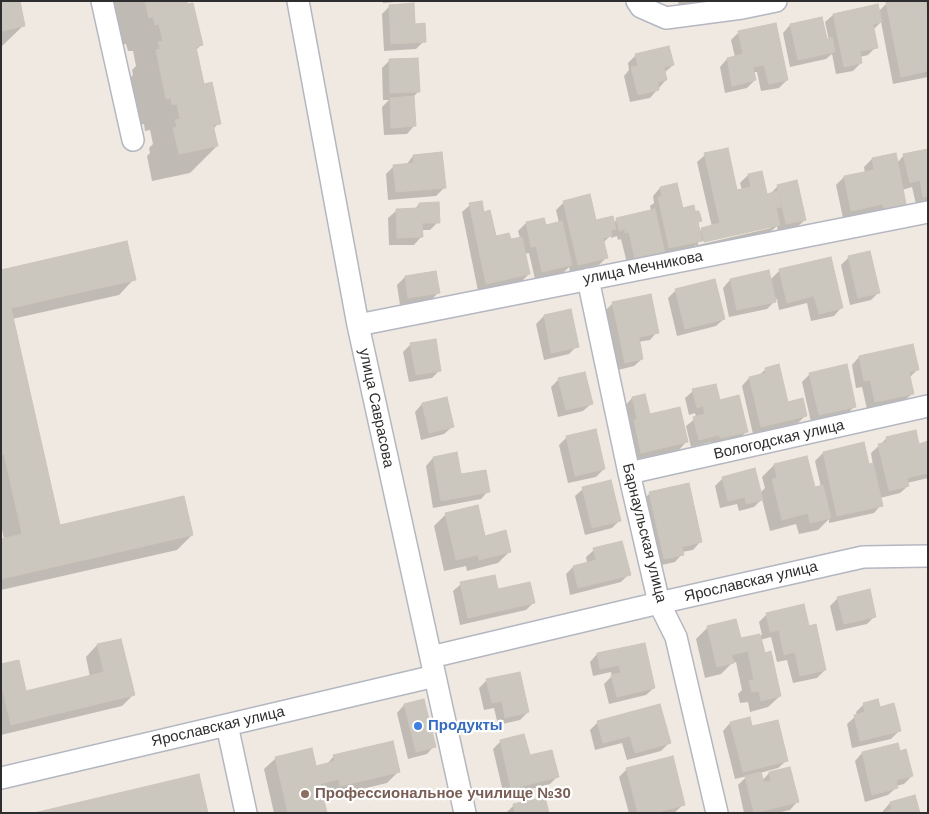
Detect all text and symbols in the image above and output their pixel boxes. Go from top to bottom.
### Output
street label: улица Мечникова [582,248,704,288]
street label: улица Саврасова [355,347,397,469]
street label: Вологодская улица [712,416,846,464]
street label: Барнаульская улица [618,461,670,605]
street label: Ярославская улица [683,558,819,606]
street label: Ярославская улица [150,703,286,751]
place label: Продукты [428,717,503,735]
marker: Продукты [412,720,424,732]
place label: Профессиональное училище №30 [315,785,571,803]
marker: Профессиональное училище №30 [299,788,311,800]

